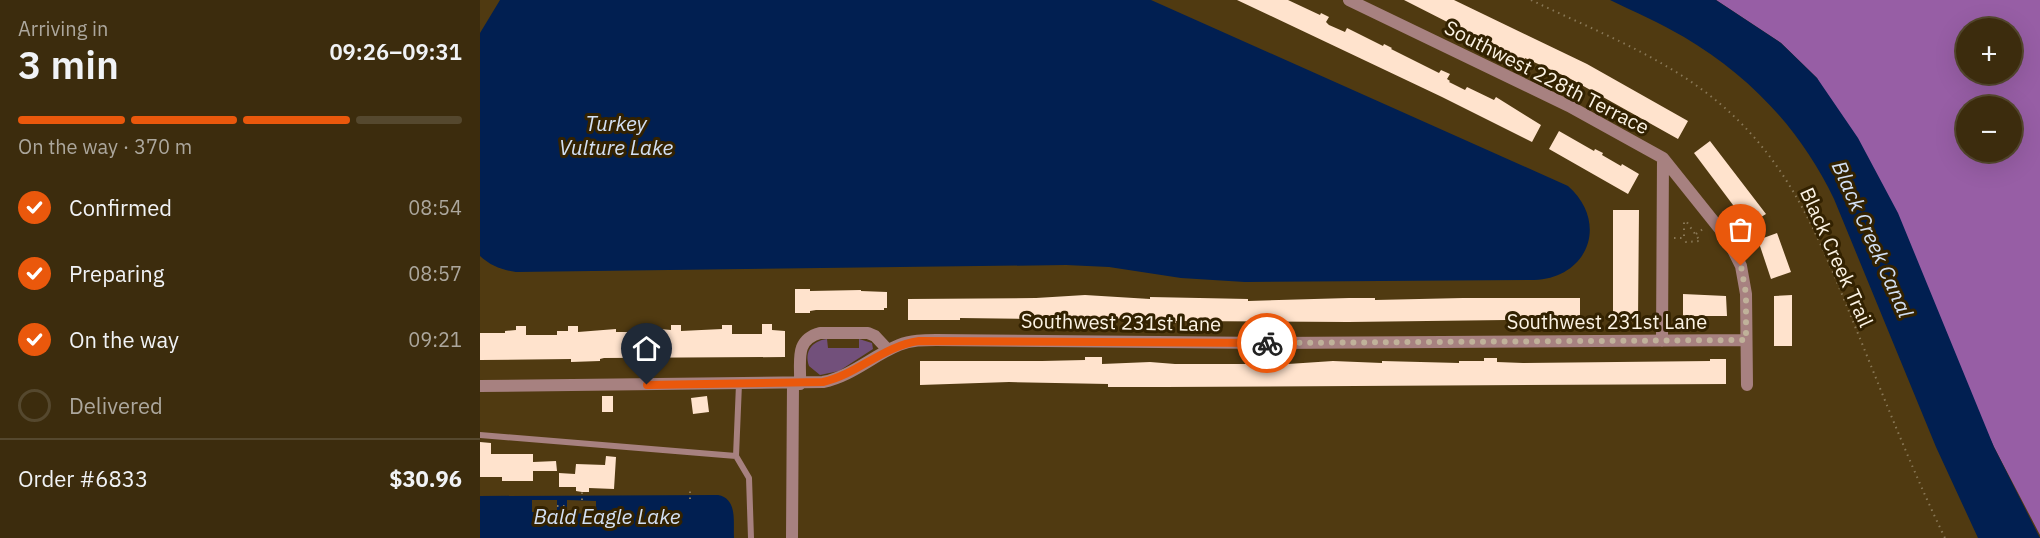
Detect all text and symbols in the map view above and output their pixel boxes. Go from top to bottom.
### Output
street label: Southwest 228th Terrace [1440,14,1654,140]
text: Arriving in [18,15,108,42]
map controls [1956,18,2022,162]
button: + [1956,18,2022,84]
text: 09:26–09:31 [329,37,462,66]
text: 3 min [18,39,119,90]
button: − [1956,96,2022,162]
water label: Turkey Vulture Lake [559,109,673,161]
text: On the way · 370 m [18,133,192,160]
water label: Black Creek Canal [1826,156,1920,322]
street label: Black Creek Trail [1794,183,1880,331]
icon: check [18,191,51,224]
text: Confirmed [69,193,172,222]
text: 08:54 [408,194,462,221]
pin [1715,204,1766,266]
icon: bag [1724,213,1757,246]
icon: check [18,257,51,290]
text: Preparing [69,259,164,288]
text: 08:57 [408,260,462,287]
street label: Southwest 231st Lane [1021,307,1221,337]
street label: Southwest 231st Lane [1507,308,1707,335]
courier [1237,313,1297,373]
icon: check [18,323,51,356]
pin [621,323,672,385]
text: On the way [69,325,179,354]
text: 09:21 [408,326,462,353]
icon: bike [1251,327,1284,360]
icon: home [630,332,663,365]
text: Delivered [69,391,163,420]
text: Order #6833 [18,464,148,493]
text: $30.96 [389,464,462,493]
water label: Bald Eagle Lake [533,502,681,530]

